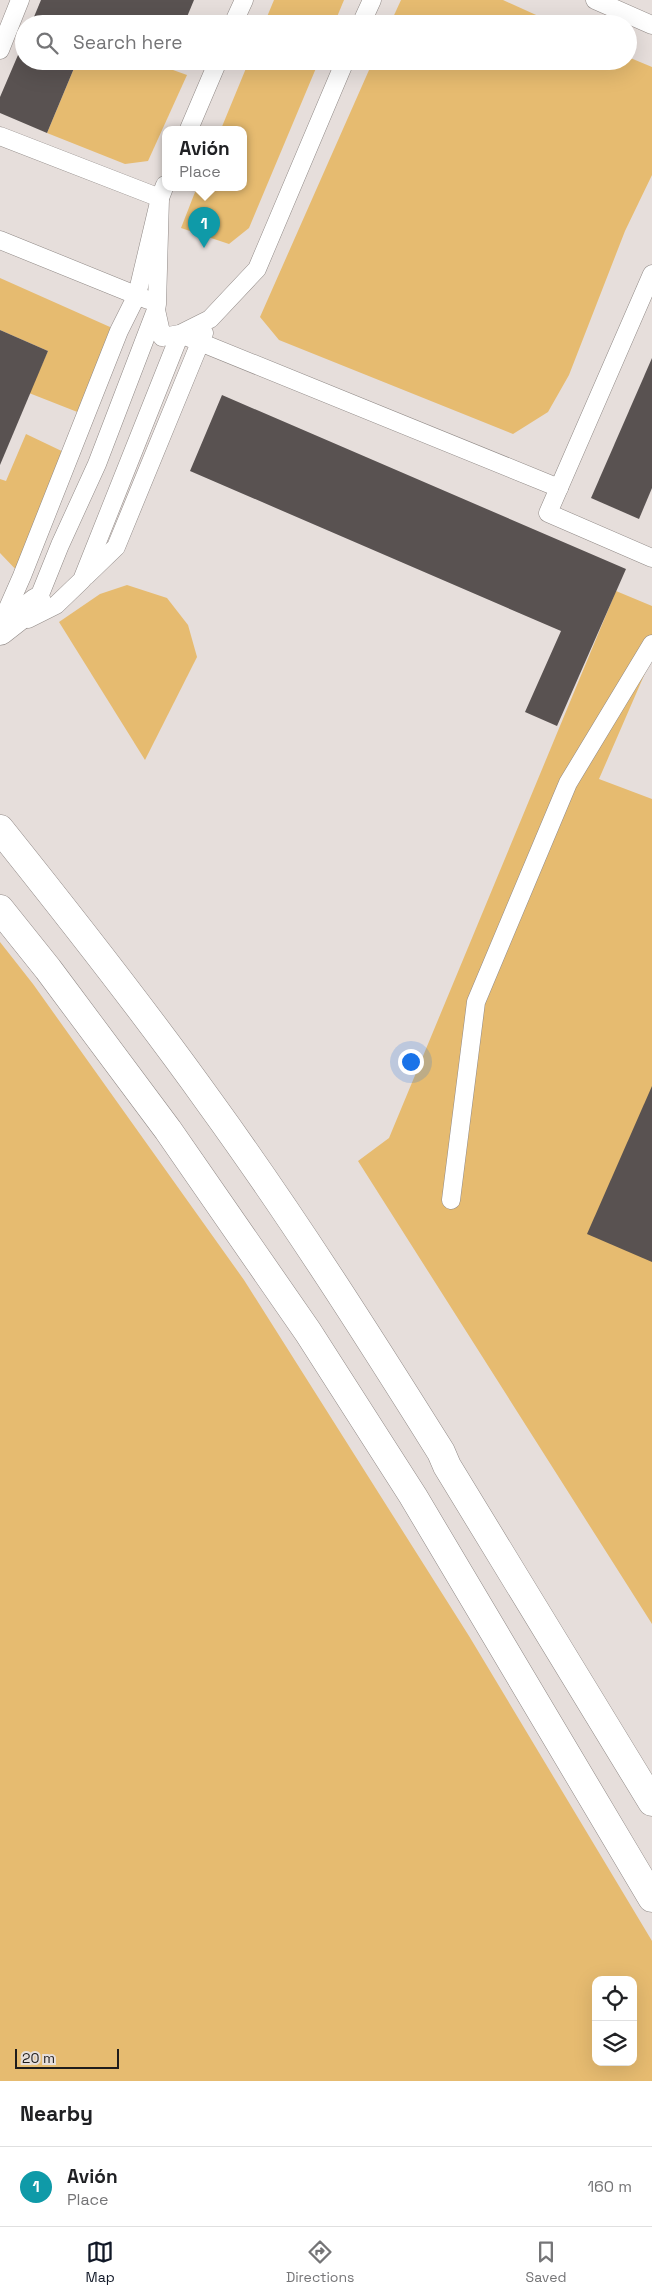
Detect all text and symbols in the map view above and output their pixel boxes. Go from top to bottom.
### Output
search box [15,15,637,70]
icon: search [33,29,61,57]
text: Search here [73,30,183,55]
popup [162,126,247,191]
text: Avión [179,136,230,161]
text: Place [179,161,221,182]
pin: 1 [188,207,220,248]
your location [398,1049,424,1075]
map controls [592,1976,637,2066]
button: locate [592,1976,637,2021]
button: layers [592,2021,637,2066]
scale bar [15,2046,119,2069]
text: 20 m [22,2049,55,2067]
text: Nearby [20,2100,93,2127]
text: Avión [67,2164,118,2189]
text: 1 [32,2176,40,2197]
text: 160 m [587,2176,632,2197]
text: Place [67,2189,109,2210]
tab: Map [86,2238,115,2286]
tab: Directions [286,2238,354,2286]
tab: Saved [526,2238,566,2286]

